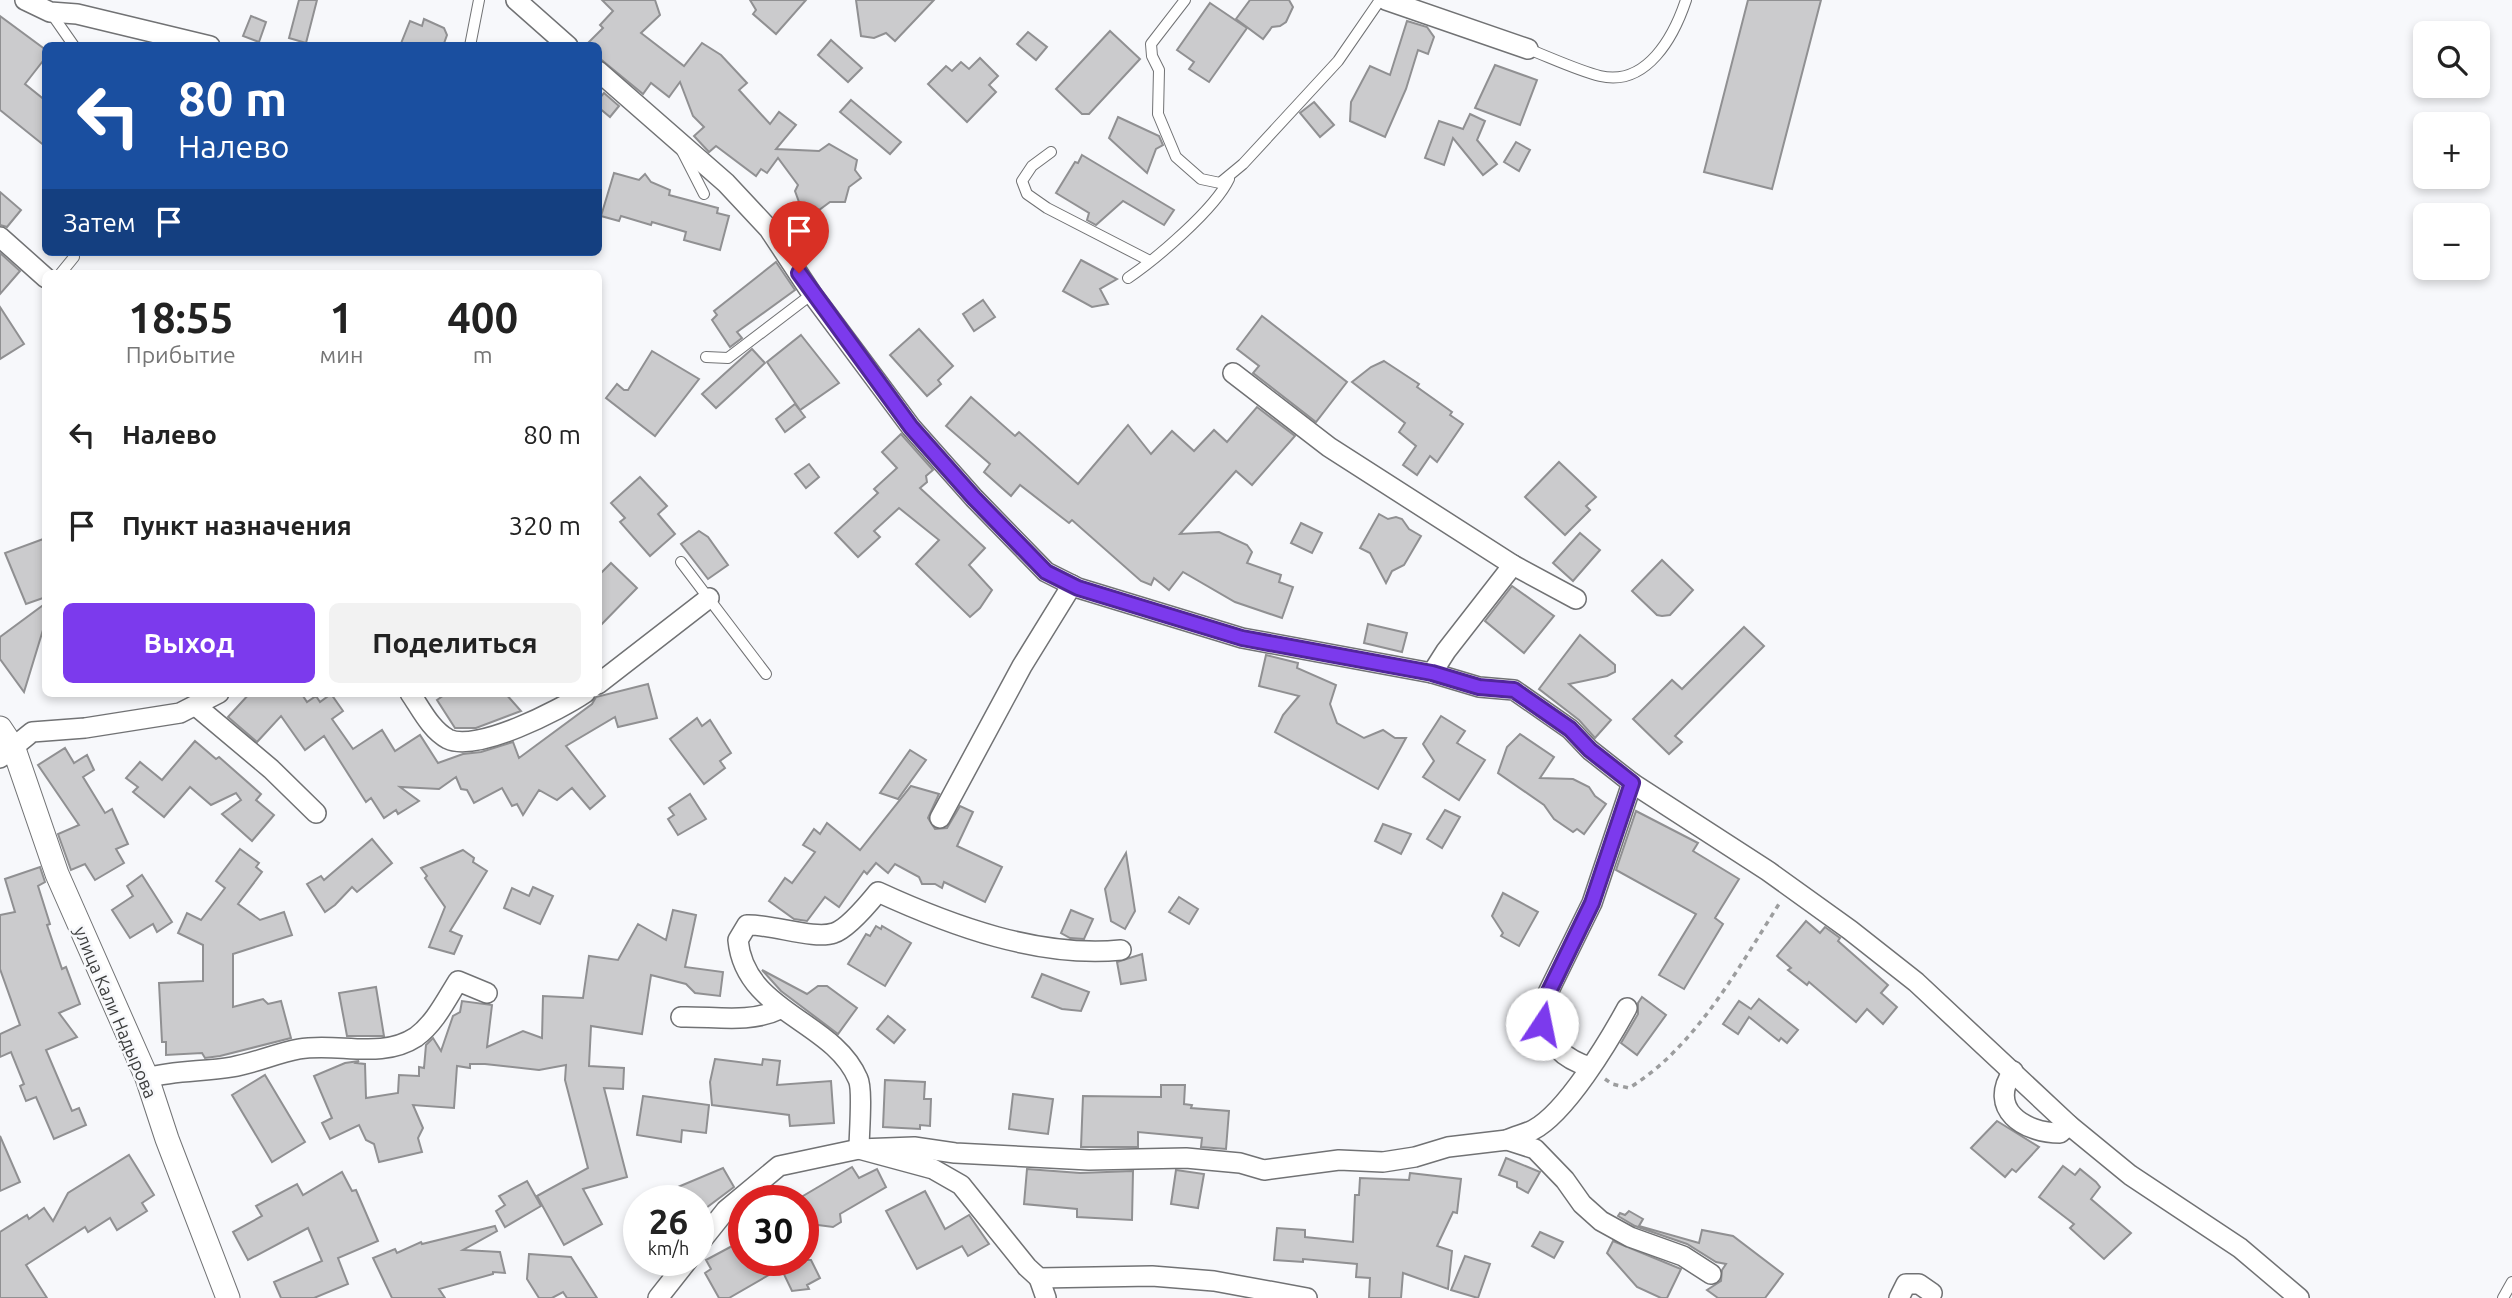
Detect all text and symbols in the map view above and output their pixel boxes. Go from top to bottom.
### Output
map controls [2413,21,2490,280]
button: search [2413,21,2490,98]
icon: left [63,70,154,161]
text: 80 m [178,70,287,125]
button: + [2413,112,2490,189]
text: Налево [178,128,290,164]
pin [769,201,829,273]
icon: arrive [150,203,188,241]
button: − [2413,203,2490,280]
text: Затем [63,208,136,237]
icon: arrive [780,212,818,250]
text: 18:55 [128,294,233,341]
text: 1 [330,294,353,341]
text: 400 [447,294,518,341]
text: Прибытие [126,342,236,367]
text: мин [320,342,363,367]
text: m [473,342,493,367]
icon: left [63,416,101,454]
text: Налево [122,420,217,449]
text: 80 m [523,420,581,449]
icon: arrive [63,507,101,545]
text: Пункт назначения [122,511,352,540]
text: 320 m [509,511,581,540]
button: Выход [63,603,315,683]
button: Поделиться [329,603,581,683]
street label: улица Кали Надырова [71,923,161,1101]
position arrow [1505,987,1579,1061]
speed limit sign: 30 [728,1185,819,1276]
text: 26 [649,1201,688,1241]
text: km/h [648,1238,689,1258]

